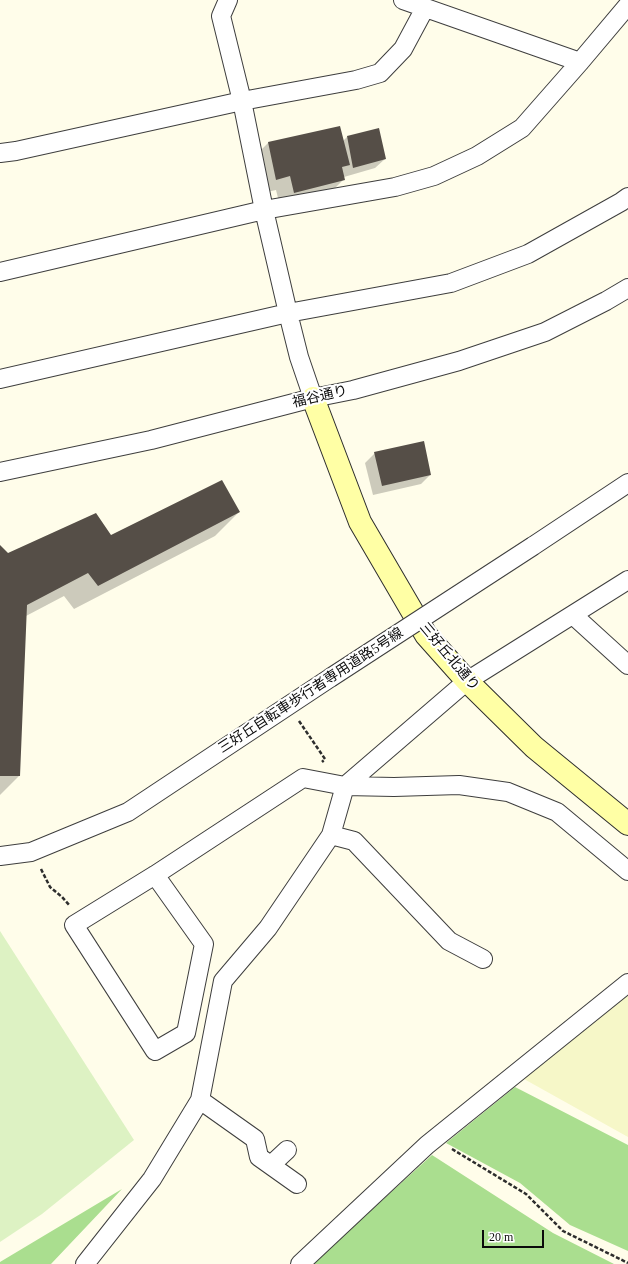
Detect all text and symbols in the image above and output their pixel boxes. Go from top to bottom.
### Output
street label: 福谷通り [291,383,349,411]
street label: 三好丘北通り [416,619,482,695]
street label: 三好丘自転車歩行者専用道路5号線 [215,625,407,757]
scale bar [484,1222,546,1248]
text: 20 m [489,1230,513,1244]

